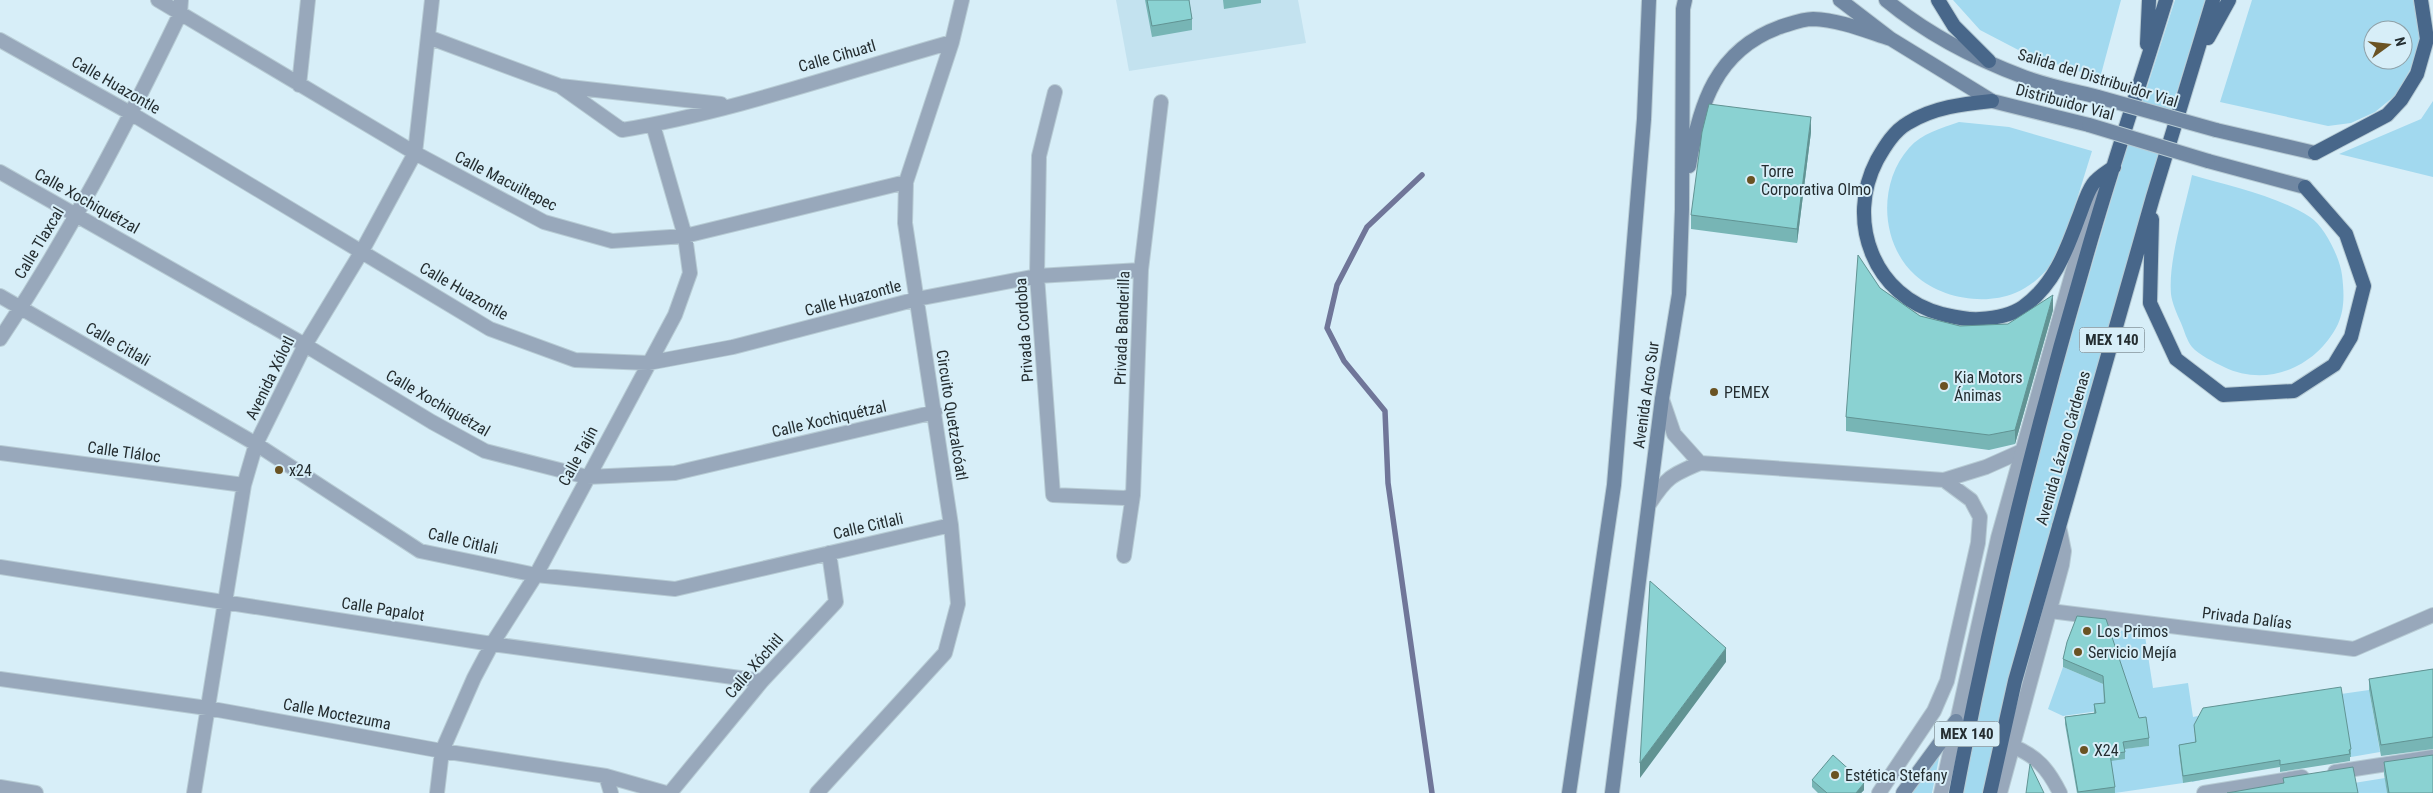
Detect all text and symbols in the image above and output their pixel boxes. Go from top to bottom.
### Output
north arrow [2363,20,2413,70]
text: N [2392,35,2409,48]
street label: Calle Cihuatl [796,36,878,76]
street label: Salida del Distribuidor Vial [2016,44,2180,112]
street label: Calle Huazontle [68,52,164,118]
street label: Distribuidor Vial [2014,80,2116,124]
street label: Calle Macuiltepec [452,147,560,215]
place label: Torre Corporativa Olmo [1761,162,1871,199]
street label: Calle Xochiquétzal [31,164,143,238]
marker: Torre Corporativa Olmo [1745,174,1757,186]
street label: Calle Tlaxcal [10,204,68,282]
street label: Calle Huazontle [416,258,512,324]
street label: Privada Banderilla [1111,271,1133,385]
street label: Calle Huazontle [803,276,903,320]
street label: Privada Cordoba [1011,277,1037,383]
street label: Calle Citlali [82,318,154,370]
road number: MEX 140 [2080,328,2144,352]
street label: Avenida Xólotl [242,333,298,423]
street label: Avenida Arco Sur [1629,340,1663,450]
street label: Circuito Quetzalcóatl [932,348,972,482]
street label: Calle Xochiquétzal [383,366,493,440]
place label: Kia Motors Ánimas [1954,368,2023,405]
street label: Avenida Lázaro Cárdenas [2032,369,2094,527]
marker: Kia Motors Ánimas [1938,380,1950,392]
place label: PEMEX [1724,383,1770,402]
marker: PEMEX [1708,386,1720,398]
street label: Calle Xochiquétzal [770,397,888,441]
street label: Calle Tajín [554,423,602,489]
street label: Calle Tláloc [86,437,162,467]
place label: x24 [289,461,312,480]
marker: x24 [273,464,285,476]
street label: Calle Citlali [831,509,905,543]
street label: Calle Citlali [426,524,500,558]
street label: Calle Papalot [340,593,426,625]
street label: Privada Dalías [2201,603,2293,633]
place label: Los Primos [2097,622,2168,641]
marker: Los Primos [2081,625,2093,637]
street label: Calle Xóchitl [721,630,787,702]
place label: Servicio Mejía [2088,643,2177,662]
marker: Servicio Mejía [2072,646,2084,658]
street label: Calle Moctezuma [281,694,393,734]
road number: MEX 140 [1934,722,2000,746]
place label: X24 [2094,741,2119,760]
marker: X24 [2078,744,2090,756]
place label: Estética Stefany [1845,766,1948,785]
marker: Estética Stefany [1829,769,1841,781]

